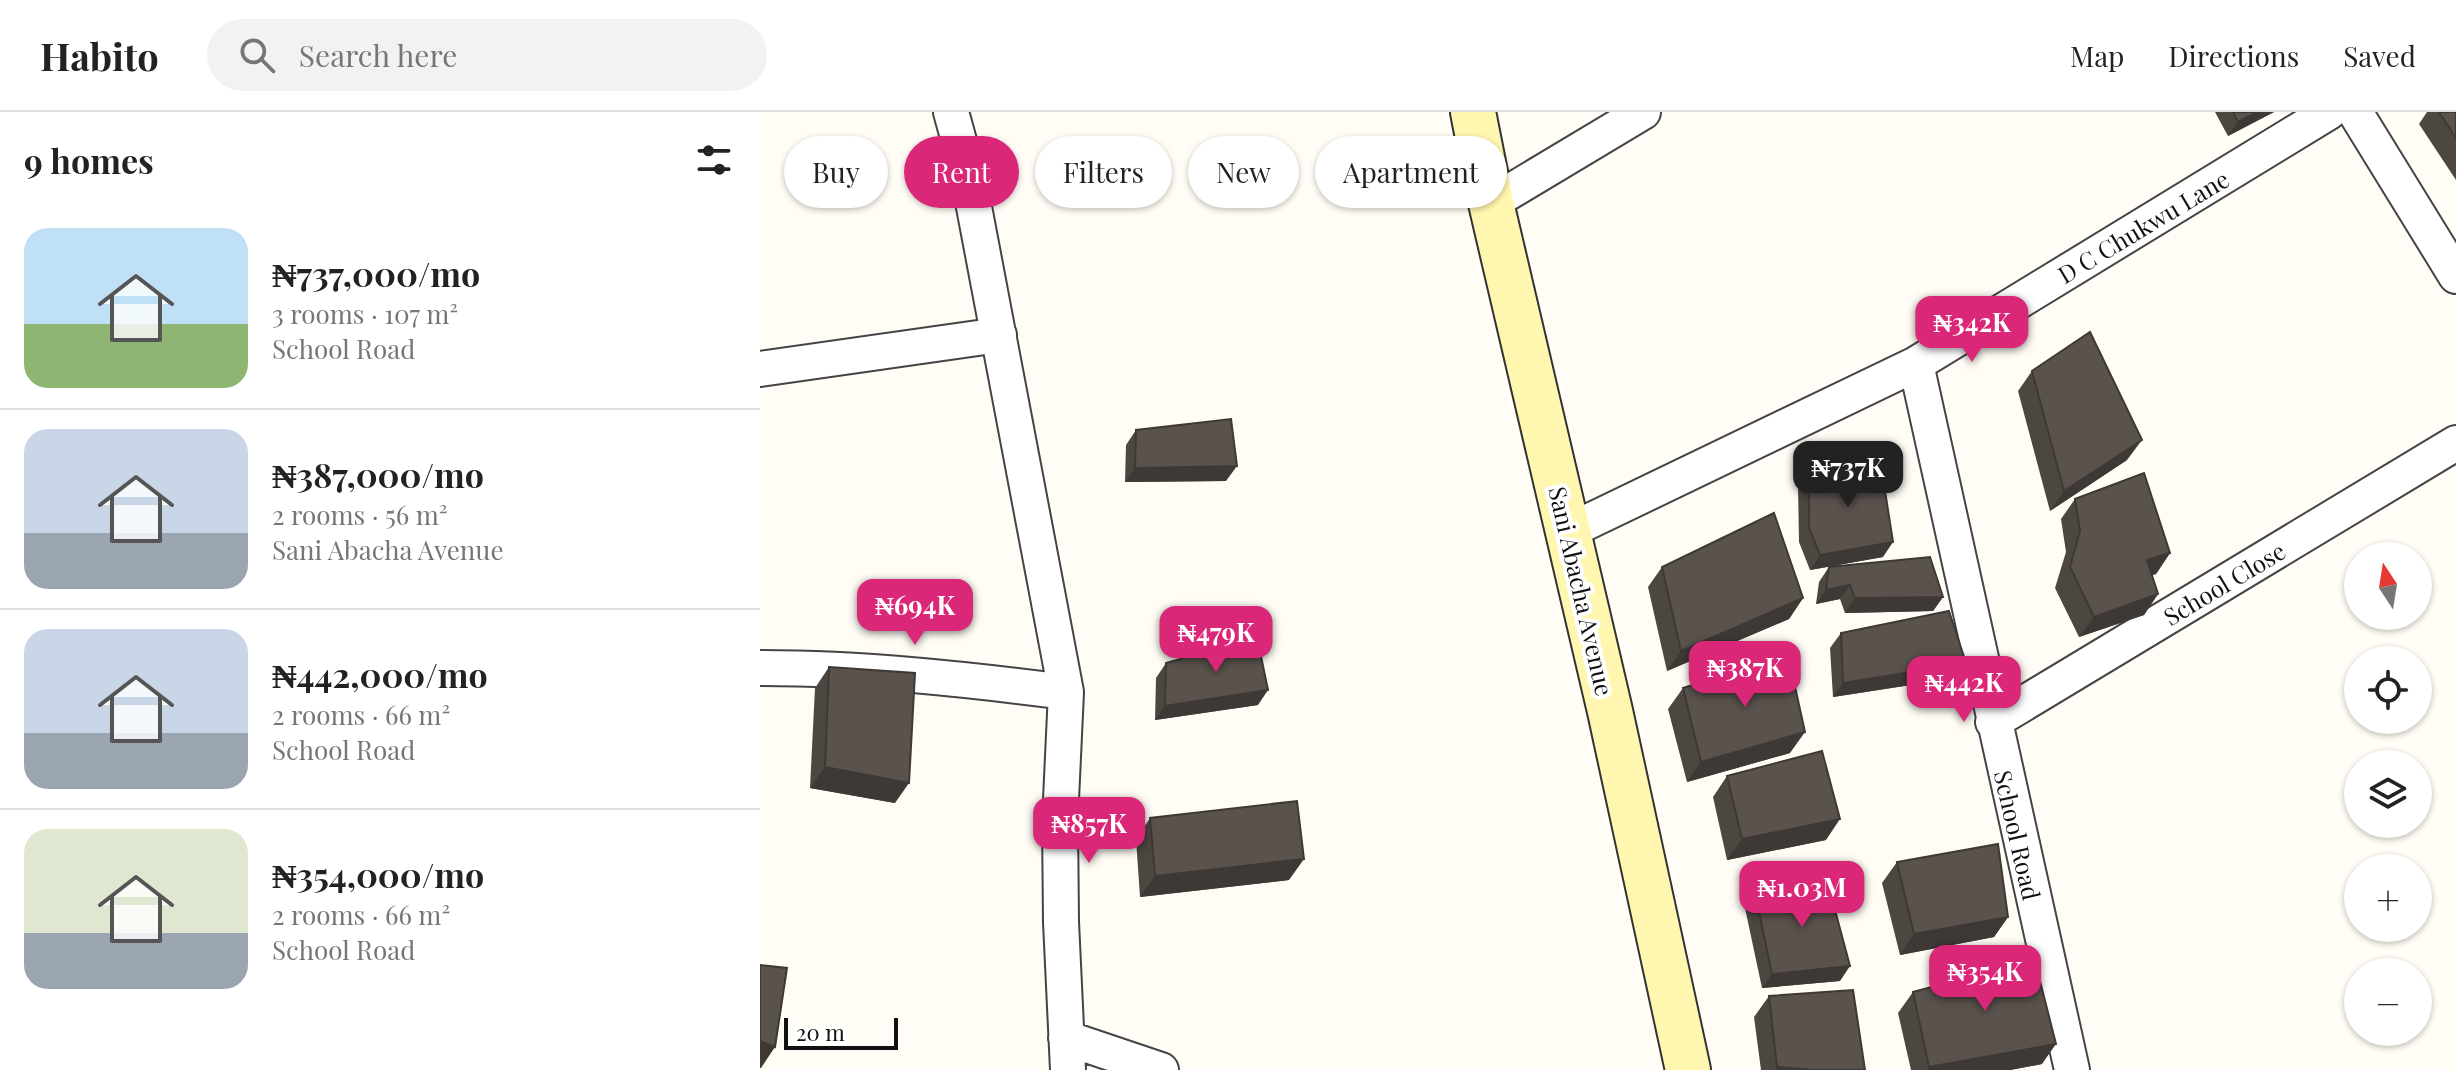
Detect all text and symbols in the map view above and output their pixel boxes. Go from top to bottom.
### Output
search box [207,19,767,91]
text: Habito [40,30,159,81]
icon: search [235,33,279,77]
text: Search here [299,35,457,75]
text: Map [2070,37,2124,74]
text: Directions [2168,37,2299,74]
text: Saved [2343,37,2416,74]
chip: Buy [784,136,888,208]
chip: Rent [904,136,1019,208]
chip: Filters [1035,136,1172,208]
chip: New [1188,136,1299,208]
chip: Apartment [1315,136,1507,208]
text: 9 homes [24,137,154,183]
icon: filters [692,138,736,182]
street label: D C Chukwu Lane [2051,162,2235,290]
text: ₦737,000/mo [272,250,480,296]
icon: home [88,260,184,356]
text: 3 rooms · 107 m² [272,296,458,331]
pin: ₦342K [1916,296,2028,364]
text: ₦342K [1933,304,2011,339]
text: School Road [272,331,415,366]
pin: ₦737K [1792,441,1904,509]
text: ₦737K [1811,449,1885,484]
text: ₦387,000/mo [272,451,484,497]
icon: home [88,461,184,557]
street label: Sani Abacha Avenue [1542,483,1622,699]
text: 2 rooms · 56 m² [272,497,448,532]
text: Sani Abacha Avenue [272,532,504,567]
street label: School Close [2157,534,2291,632]
north arrow [2344,542,2432,630]
map controls [2344,542,2432,1046]
pin: ₦694K [859,579,971,647]
text: ₦694K [875,587,955,622]
pin: ₦479K [1160,606,1272,674]
text: ₦479K [1178,614,1254,649]
pin: ₦387K [1689,641,1801,709]
button: locate [2344,646,2432,734]
text: ₦387K [1707,649,1783,684]
text: ₦442,000/mo [272,651,488,697]
pin: ₦442K [1908,656,2020,724]
icon: home [88,661,184,757]
text: ₦442K [1925,664,2003,699]
text: 2 rooms · 66 m² [272,697,450,732]
text: School Road [272,732,415,767]
button: layers [2344,750,2432,838]
street label: School Road [1988,767,2048,903]
pin: ₦857K [1033,797,1145,865]
text: ₦857K [1051,805,1127,840]
text: ₦354,000/mo [272,851,484,897]
button: + [2344,854,2432,942]
icon: home [88,861,184,957]
pin: ₦1.03M [1737,861,1867,929]
text: ₦1.03M [1757,869,1847,904]
text: 2 rooms · 66 m² [272,897,450,932]
text: School Road [272,932,415,967]
pin: ₦354K [1929,945,2041,1013]
text: ₦354K [1947,953,2023,988]
button: − [2344,958,2432,1046]
scale bar [784,1014,898,1050]
text: 20 m [796,1017,845,1047]

